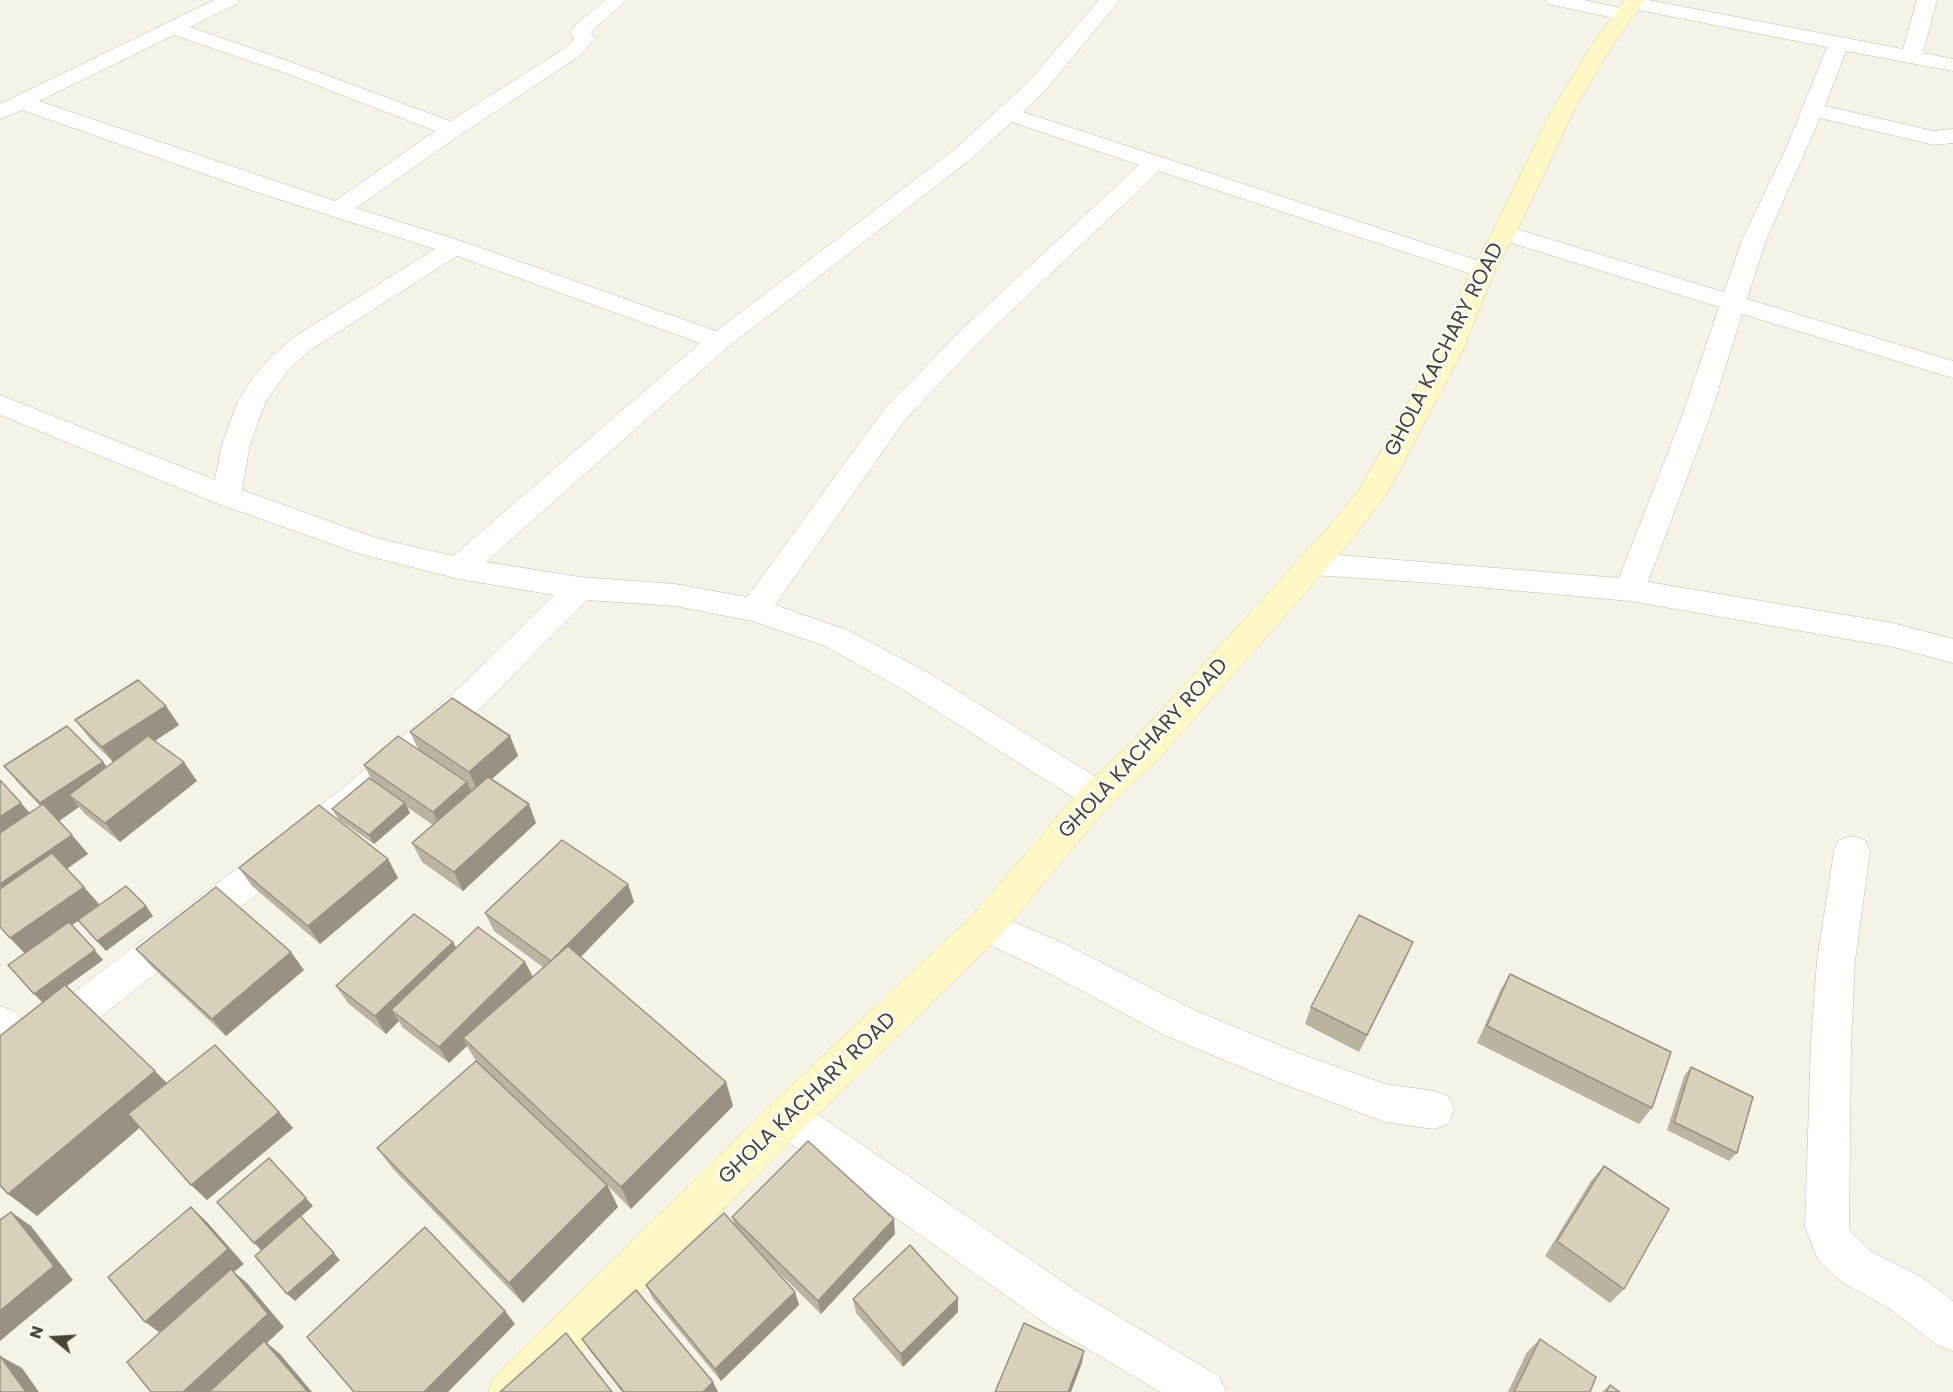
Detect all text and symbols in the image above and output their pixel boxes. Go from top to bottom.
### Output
street label: GHOLA KACHARY ROAD [1380,239,1510,461]
street label: GHOLA KACHARY ROAD [1054,654,1234,844]
street label: GHOLA KACHARY ROAD [714,1008,902,1190]
north arrow [24,1308,84,1368]
text: N [24,1323,49,1342]

